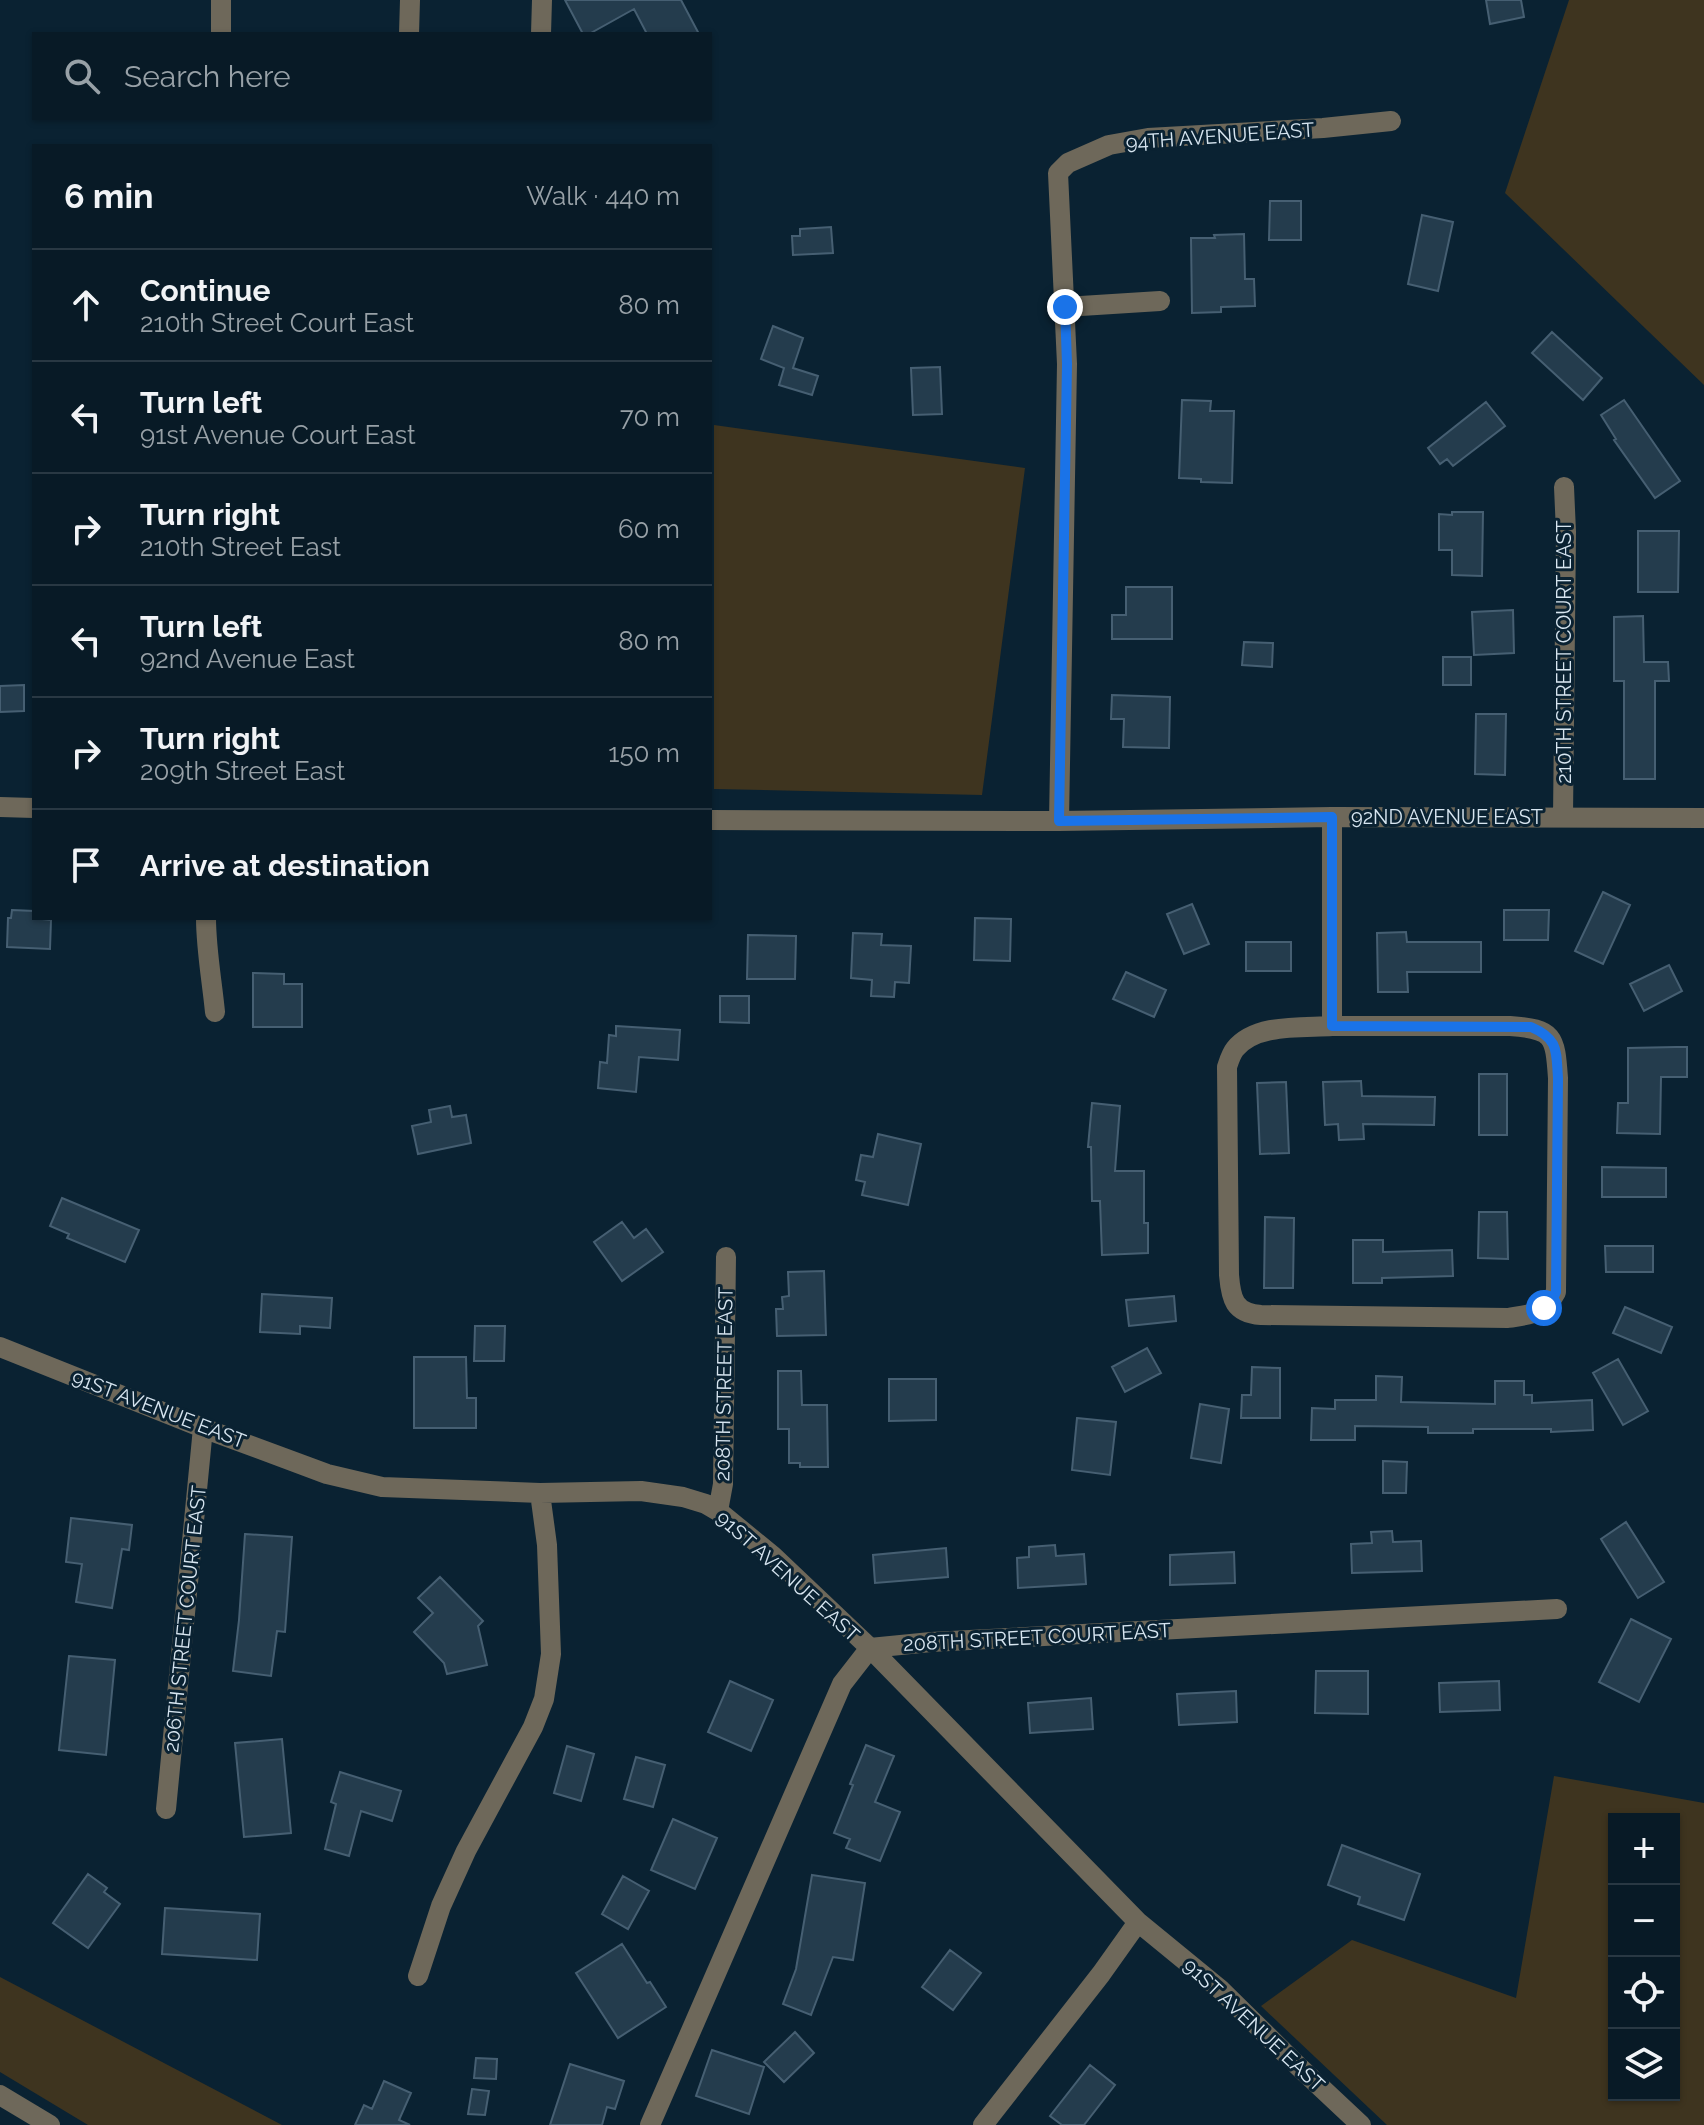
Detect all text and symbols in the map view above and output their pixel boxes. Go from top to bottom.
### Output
search box [32,32,712,120]
icon: search [60,54,104,98]
text: Search here [124,59,291,94]
street label: 94TH AVENUE EAST [1125,117,1315,155]
text: 6 min [64,176,154,216]
text: Walk · 440 m [526,181,680,211]
text: Continue [140,273,271,308]
icon: ahead [64,283,108,327]
route end [1047,289,1083,325]
text: 80 m [618,290,680,320]
text: 210th Street Court East [140,308,414,338]
text: Turn left [140,385,262,420]
icon: left [64,395,108,439]
text: 70 m [620,402,680,432]
text: 91st Avenue Court East [140,420,416,450]
text: Turn right [140,497,280,532]
icon: right [64,507,108,551]
text: 60 m [618,514,680,544]
street label: 210TH STREET COURT EAST [1552,520,1576,784]
text: 210th Street East [140,532,341,562]
text: Turn left [140,609,262,644]
icon: left [64,619,108,663]
text: 80 m [618,626,680,656]
text: 92nd Avenue East [140,644,355,674]
text: Turn right [140,721,280,756]
icon: right [64,731,108,775]
text: 150 m [608,738,680,768]
text: 209th Street East [140,756,345,786]
street label: 92ND AVENUE EAST [1351,805,1543,829]
icon: arrive [64,843,108,887]
text: Arrive at destination [140,848,430,883]
street label: 208TH STREET EAST [710,1286,738,1482]
route start [1526,1290,1562,1326]
street label: 91ST AVENUE EAST [69,1365,249,1453]
street label: 206TH STREET COURT EAST [159,1484,211,1754]
street label: 91ST AVENUE EAST [712,1505,864,1647]
street label: 208TH STREET COURT EAST [903,1618,1171,1656]
map controls [1608,1813,1680,2101]
button: + [1608,1813,1680,1885]
button: − [1608,1885,1680,1957]
street label: 91ST AVENUE EAST [1178,1953,1330,2097]
button: locate [1608,1957,1680,2029]
button: layers [1608,2029,1680,2101]

